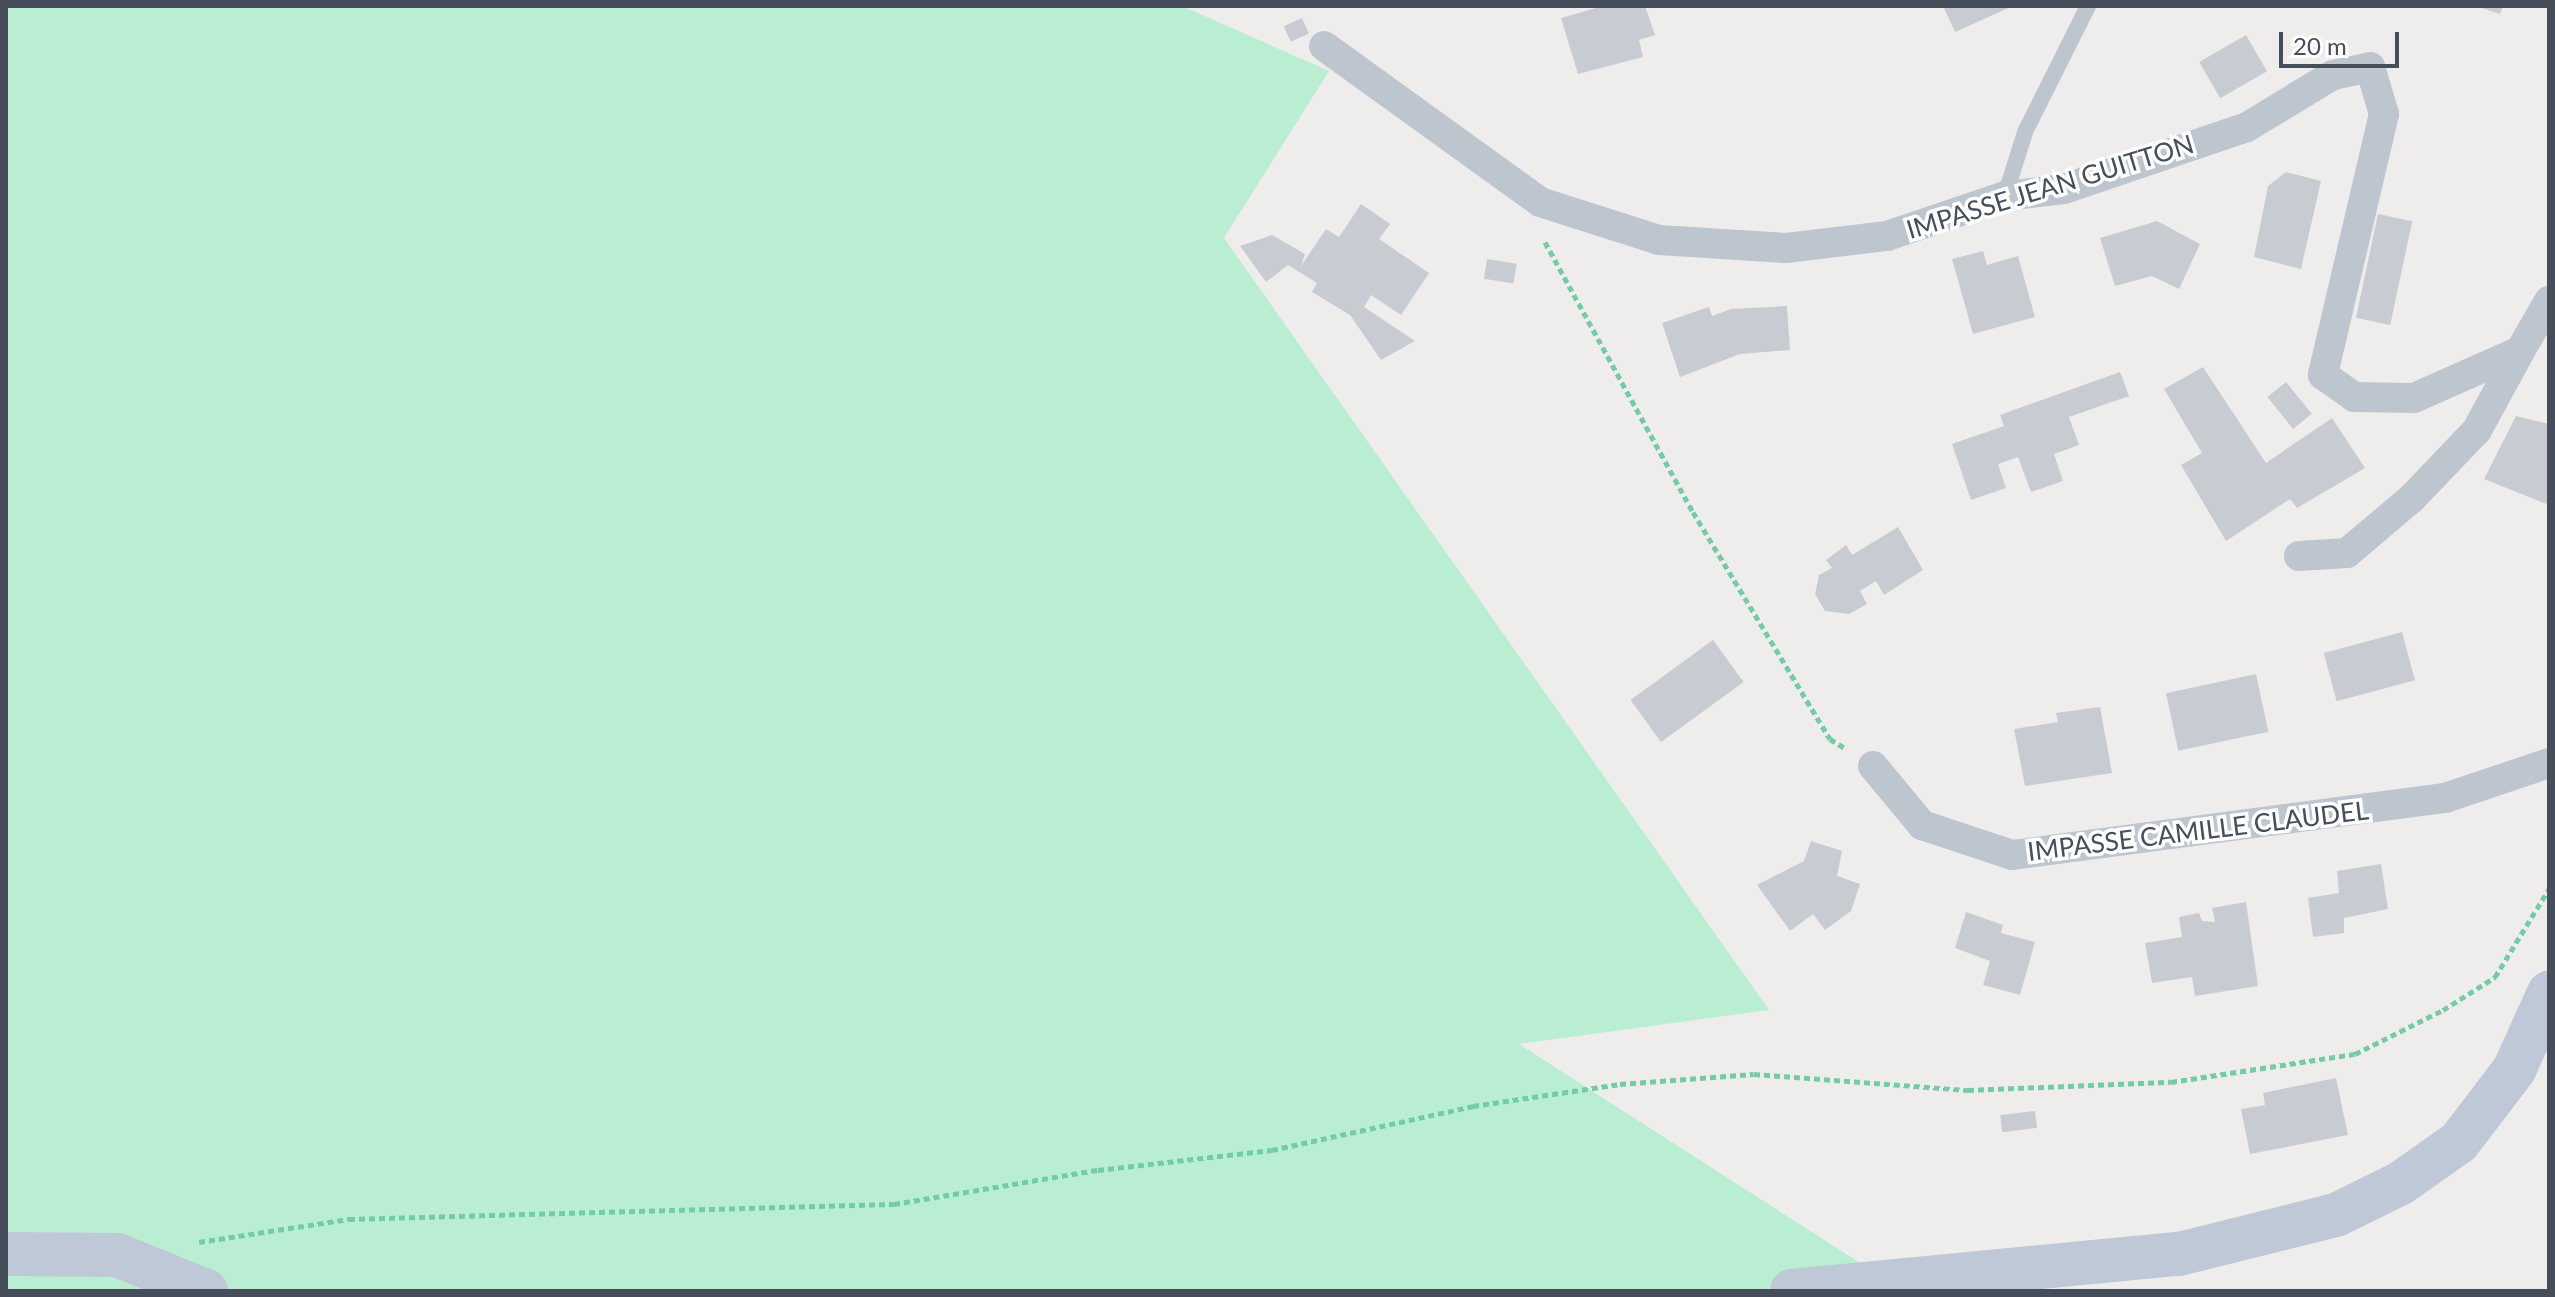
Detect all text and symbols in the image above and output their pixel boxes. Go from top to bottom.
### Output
scale bar [2283,16,2403,66]
text: 20 m [2293,31,2347,60]
street label: IMPASSE JEAN GUITTON [1902,128,2198,246]
street label: IMPASSE CAMILLE CLAUDEL [2026,795,2370,867]

